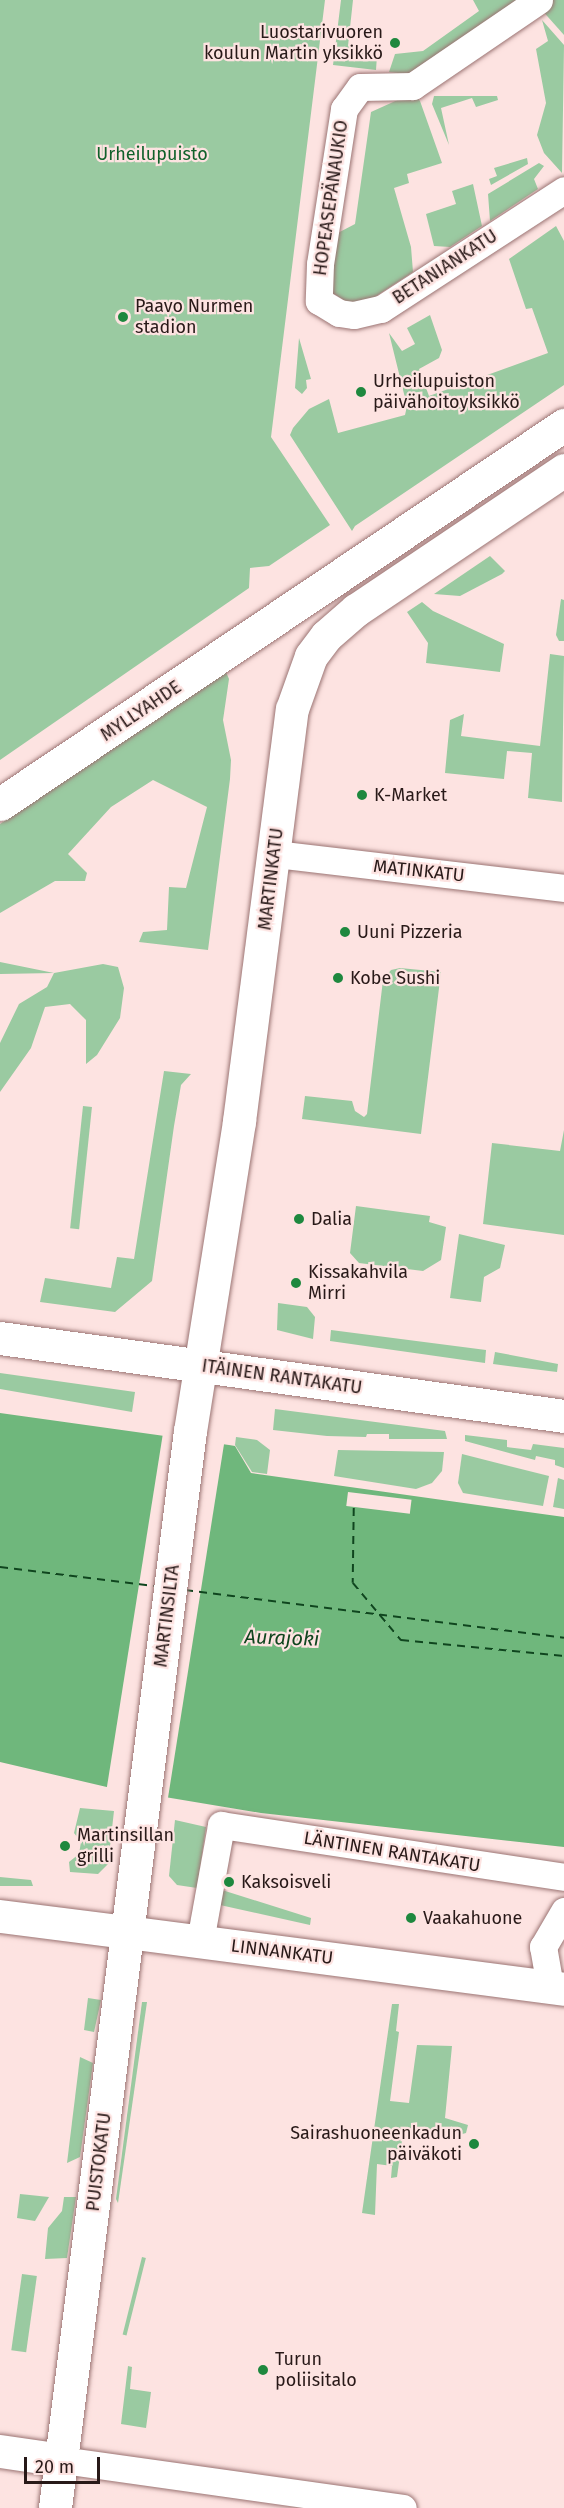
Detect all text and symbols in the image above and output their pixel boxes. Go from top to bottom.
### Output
place label: Luostarivuoren koulun Martin yksikkö [204,22,383,64]
marker: Luostarivuoren koulun Martin yksikkö [388,36,402,50]
street label: HOPEASEPÄNAUKIO [309,119,353,277]
park label: Urheilupuisto [96,143,208,165]
street label: BETANIANKATU [388,225,502,309]
place label: Paavo Nurmen stadion [135,296,253,338]
marker: Paavo Nurmen stadion [116,310,130,324]
place label: Urheilupuiston päivähoitoyksikkö [373,371,520,413]
marker: Urheilupuiston päivähoitoyksikkö [354,385,368,399]
street label: MYLLYAHDE [97,676,185,746]
place label: K-Market [374,784,447,806]
marker: K-Market [355,788,369,802]
street label: MARTINKATU [254,827,288,931]
street label: MATINKATU [372,855,466,887]
place label: Uuni Pizzeria [357,921,463,943]
marker: Uuni Pizzeria [338,925,352,939]
place label: Kobe Sushi [350,967,440,989]
marker: Kobe Sushi [331,971,345,985]
place label: Dalia [311,1208,352,1230]
marker: Dalia [292,1212,306,1226]
place label: Kissakahvila Mirri [308,1262,408,1304]
marker: Kissakahvila Mirri [289,1276,303,1290]
street label: ITÄINEN RANTAKATU [200,1355,364,1399]
street label: MARTINSILTA [150,1564,184,1668]
water label: Aurajoki [244,1625,320,1651]
place label: Martinsillan grilli [77,1825,174,1868]
street label: LÄNTINEN RANTAKATU [302,1827,482,1877]
marker: Martinsillan grilli [58,1839,72,1853]
place label: Kaksoisveli [241,1871,331,1893]
marker: Kaksoisveli [222,1875,236,1889]
place label: Vaakahuone [423,1907,522,1929]
marker: Vaakahuone [404,1911,418,1925]
street label: LINNANKATU [230,1935,334,1969]
street label: PUISTOKATU [82,2111,116,2213]
place label: Sairashuoneenkadun päiväkoti [290,2123,462,2166]
marker: Sairashuoneenkadun päiväkoti [467,2137,481,2151]
place label: Turun poliisitalo [275,2349,357,2392]
marker: Turun poliisitalo [256,2363,270,2377]
scale bar [27,2445,104,2483]
text: 20 m [35,2456,74,2478]

